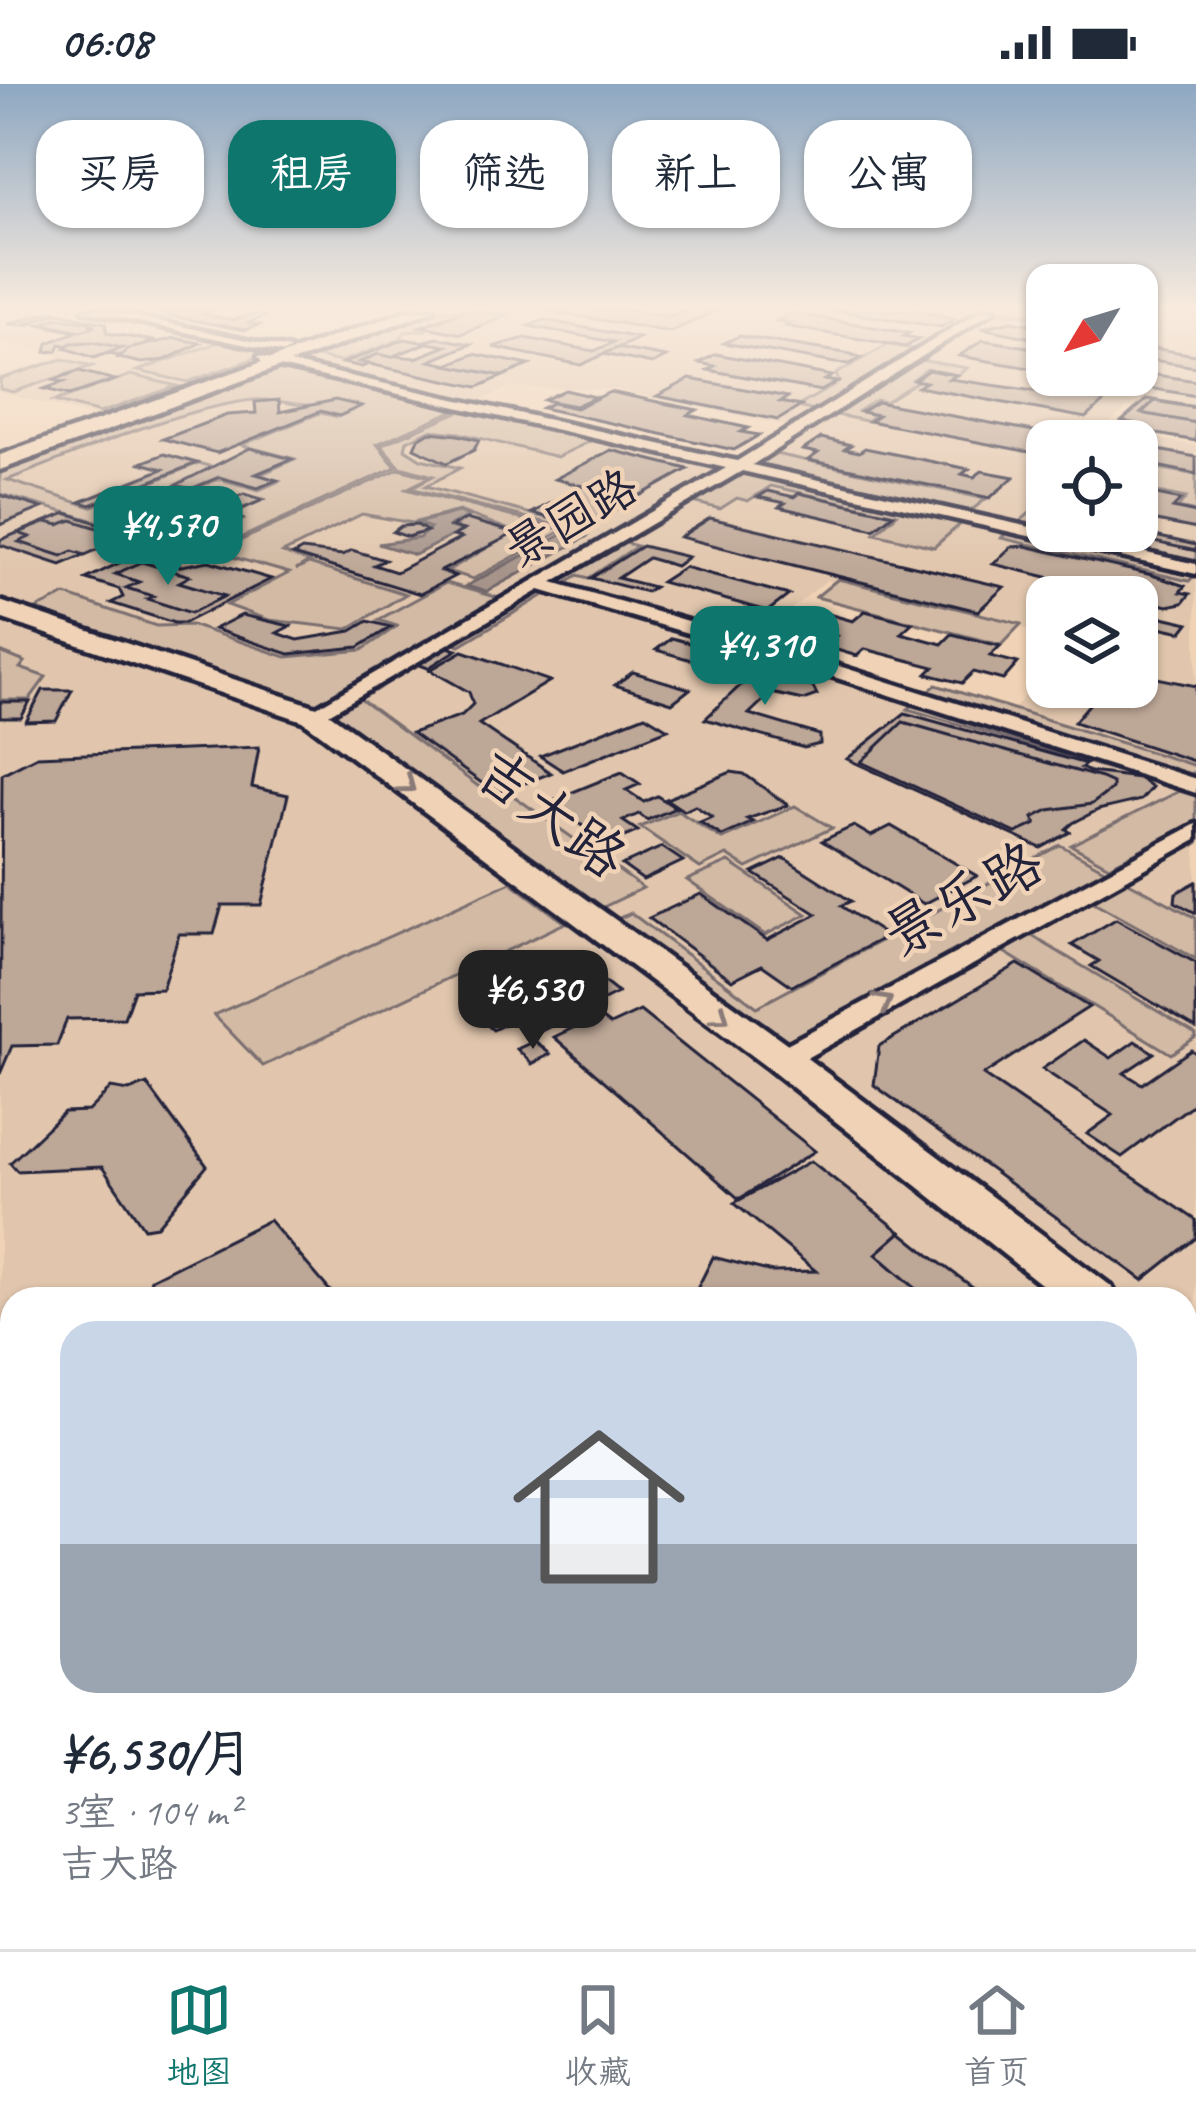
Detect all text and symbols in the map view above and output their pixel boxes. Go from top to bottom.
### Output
text: 06:08 [60,14,151,71]
chip: 买房 [36,120,204,228]
chip: 租房 [228,120,396,228]
chip: 筛选 [420,120,588,228]
chip: 新上 [612,120,780,228]
chip: 公寓 [804,120,972,228]
north arrow [1026,264,1158,396]
map controls [1026,264,1158,708]
button: locate [1026,420,1158,552]
street label: 景园路 [494,456,648,580]
pin: ¥4,570 [70,486,266,588]
text: ¥4,570 [121,500,215,549]
button: layers [1026,576,1158,708]
pin: ¥4,310 [667,606,863,708]
text: ¥4,310 [717,620,813,669]
street label: 吉大路 [461,734,641,894]
one-way arrow [393,771,415,793]
street label: 景乐路 [871,826,1055,972]
pin: ¥6,530 [435,950,631,1052]
text: ¥6,530 [485,964,581,1013]
one-way arrow [872,993,893,1016]
one-way arrow [708,1002,730,1024]
icon: home [491,1399,707,1615]
text: ¥6,530/月 [60,1721,253,1785]
text: 3室 · 104 m² [60,1788,239,1837]
text: 吉大路 [60,1840,177,1889]
tab: 地图 [166,1977,232,2093]
tab: 收藏 [565,1977,631,2093]
tab: 首页 [964,1977,1030,2093]

